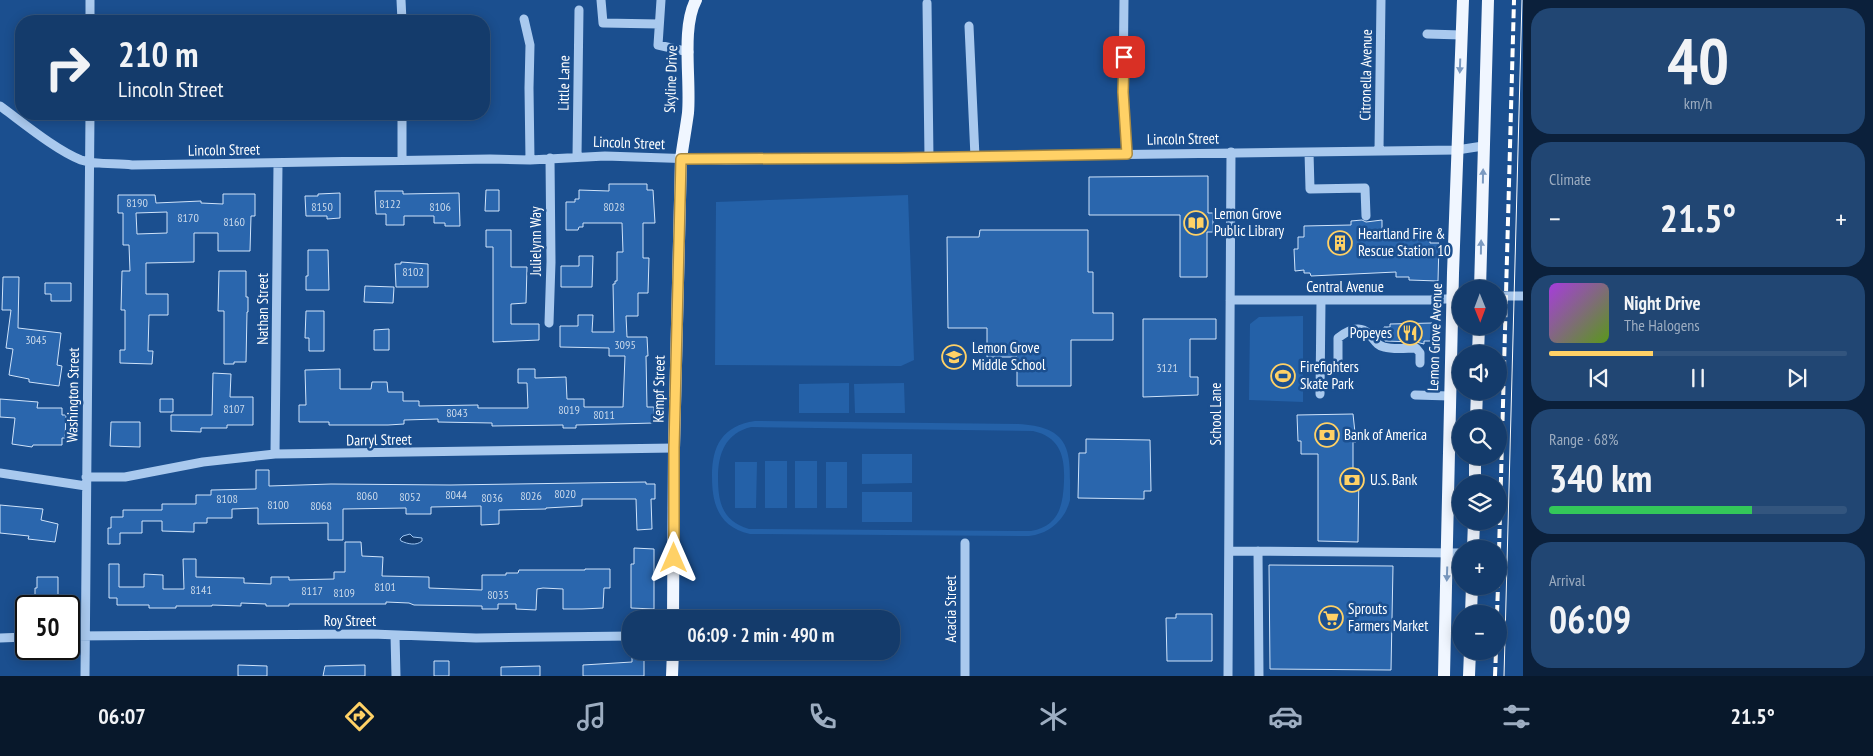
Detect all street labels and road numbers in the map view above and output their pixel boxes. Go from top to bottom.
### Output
street label: Citronella Avenue [1355,29,1376,121]
street label: Skyline Drive [660,45,681,113]
street label: Little Lane [554,55,573,111]
street label: Lincoln Street [1147,128,1219,149]
street label: Lincoln Street [593,132,665,153]
street label: Lincoln Street [188,139,260,160]
street label: Julielynn Way [526,206,545,277]
street label: Nathan Street [253,273,272,345]
street label: Central Avenue [1306,277,1384,296]
street label: Lemon Grove Avenue [1423,283,1446,391]
street label: Washington Street [62,347,83,443]
street label: Kempf Street [648,355,669,423]
street label: School Lane [1206,383,1225,445]
street label: Darryl Street [346,429,412,450]
street label: Acacia Street [941,575,960,643]
street label: Roy Street [324,611,376,630]

